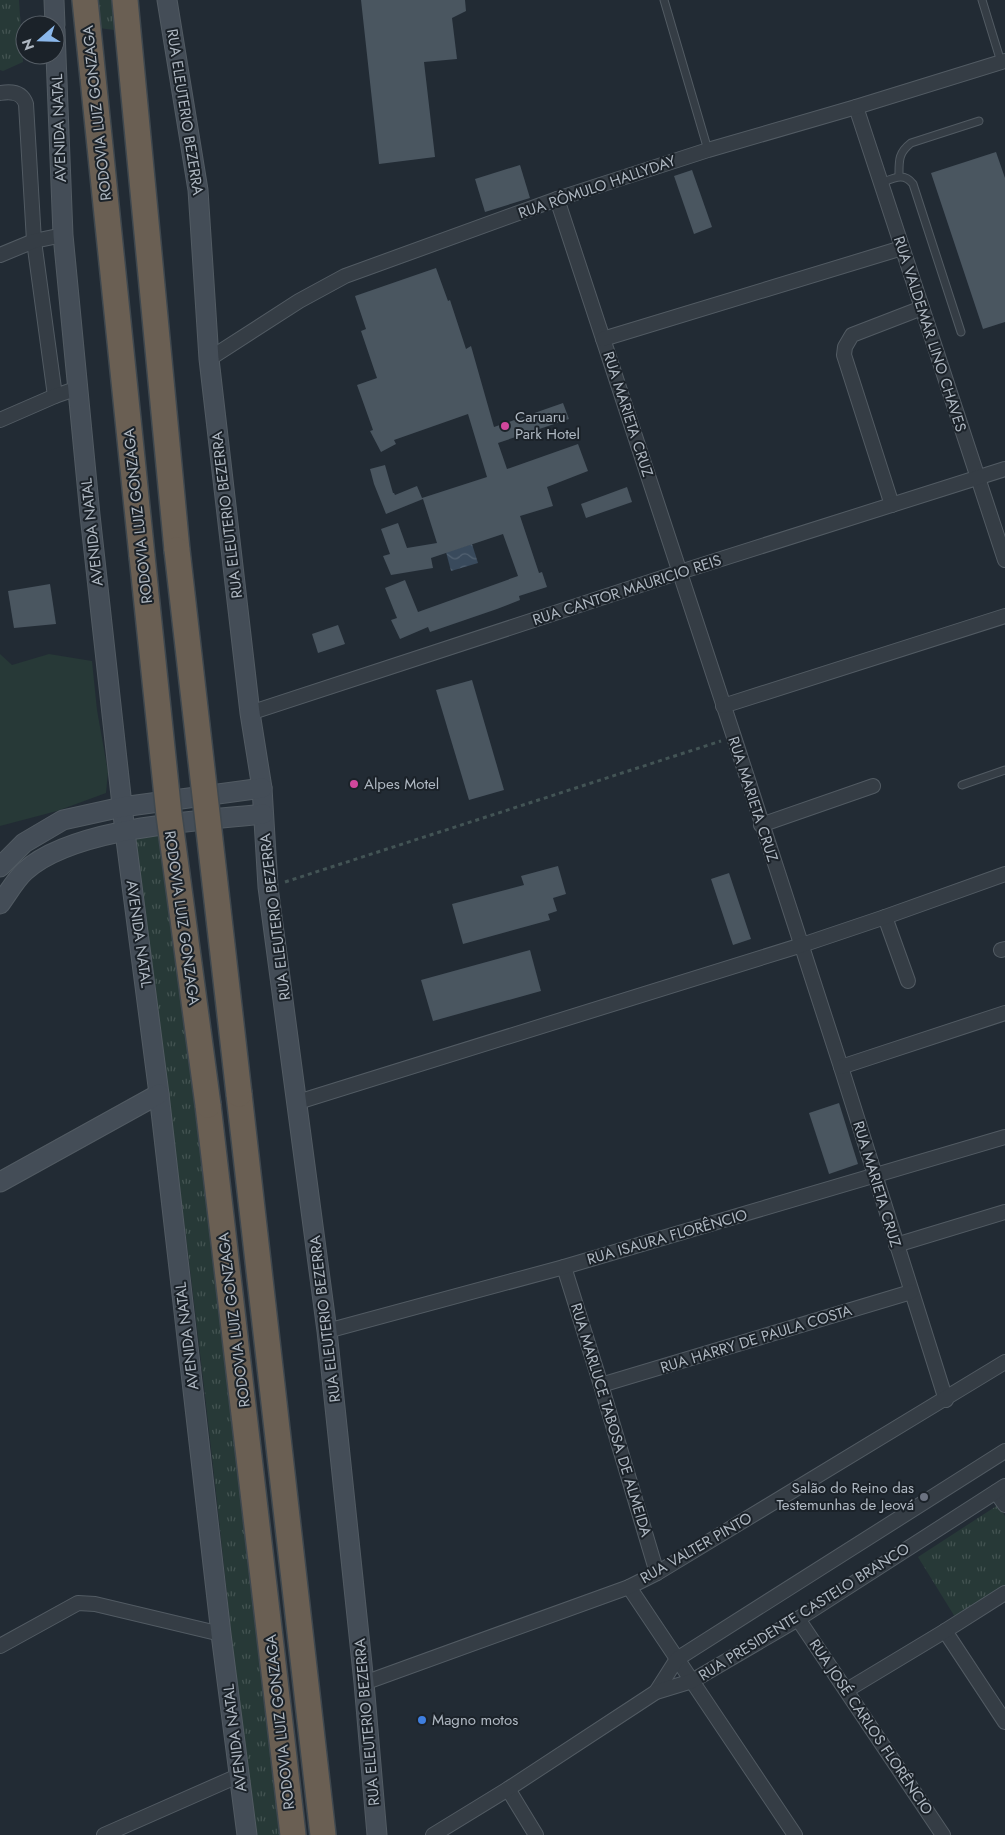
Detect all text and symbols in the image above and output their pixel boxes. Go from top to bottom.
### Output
north arrow [15,15,65,65]
street label: RODOVIA LUIZ GONZAGA [77,24,117,202]
street label: RUA ELEUTERIO BEZERRA [161,27,209,197]
text: N [16,36,39,53]
street label: AVENIDA NATAL [46,73,72,183]
street label: RUA RÔMULO HALLYDAY [515,150,679,224]
street label: RUA VALDEMAR LINO CHAVES [888,233,972,435]
street label: RUA MARIETA CRUZ [597,348,659,480]
place label: Caruaru Park Hotel [515,406,580,445]
marker: Caruaru Park Hotel [499,420,511,432]
street label: RODOVIA LUIZ GONZAGA [118,427,158,605]
street label: RUA ELEUTERIO BEZERRA [206,430,248,600]
street label: AVENIDA NATAL [75,477,109,587]
street label: RUA CANTOR MAURICIO REIS [530,549,724,631]
street label: RUA MARIETA CRUZ [722,733,784,865]
place label: Alpes Motel [364,773,439,795]
marker: Alpes Motel [348,778,360,790]
street label: RODOVIA LUIZ GONZAGA [159,829,205,1007]
street label: RUA ELEUTERIO BEZERRA [254,832,296,1002]
street label: AVENIDA NATAL [121,879,157,990]
street label: RUA MARIETA CRUZ [847,1118,907,1250]
street label: RUA ISAURA FLORÊNCIO [584,1204,750,1270]
street label: RODOVIA LUIZ GONZAGA [212,1231,256,1409]
street label: RUA ELEUTERIO BEZERRA [304,1234,346,1404]
street label: AVENIDA NATAL [169,1281,205,1391]
street label: RUA HARRY DE PAULA COSTA [658,1299,855,1379]
street label: RUA MARLUCE TABOSA DE ALMEIDA [565,1300,657,1540]
place label: Salão do Reino das Testemunhas de Jeová [776,1477,914,1516]
marker: Salão do Reino das Testemunhas de Jeová [918,1491,930,1503]
street label: RUA VALTER PINTO [636,1507,756,1589]
street label: RUA PRESIDENTE CASTELO BRANCO [694,1538,914,1686]
street label: RODOVIA LUIZ GONZAGA [260,1633,300,1811]
street label: RUA JOSÉ CARLOS FLORÊNCIO [804,1635,938,1819]
street label: RUA ELEUTERIO BEZERRA [349,1637,385,1807]
street label: AVENIDA NATAL [217,1683,253,1793]
place label: Magno motos [432,1709,518,1731]
marker: Magno motos [416,1714,428,1726]

